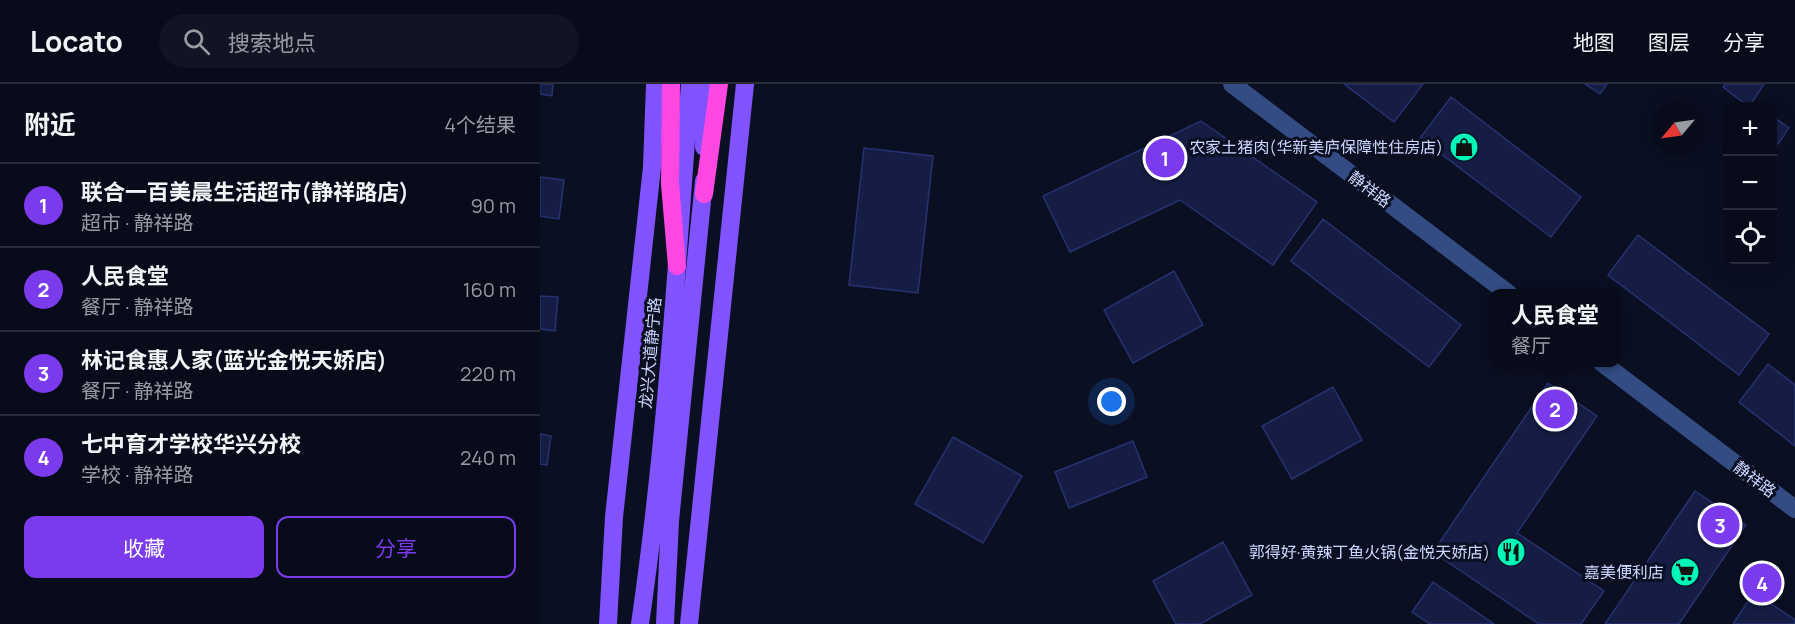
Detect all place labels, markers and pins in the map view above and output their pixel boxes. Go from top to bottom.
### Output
shop icon: 农家土猪肉(华新美庐保障性住房店) [1448,131,1480,163]
pin: 1 [1146,136,1184,181]
place label: 农家土猪肉(华新美庐保障性住房店) [1189,136,1443,158]
pin: 2 [1536,386,1574,432]
pin: 3 [1700,502,1740,548]
restaurant icon: 郭得好·黄辣丁鱼火锅(金悦天娇店) [1495,536,1527,568]
place label: 郭得好·黄辣丁鱼火锅(金悦天娇店) [1249,541,1490,563]
supermarket icon: 嘉美便利店 [1669,556,1701,588]
pin: 4 [1742,560,1782,606]
place label: 嘉美便利店 [1584,561,1664,583]

